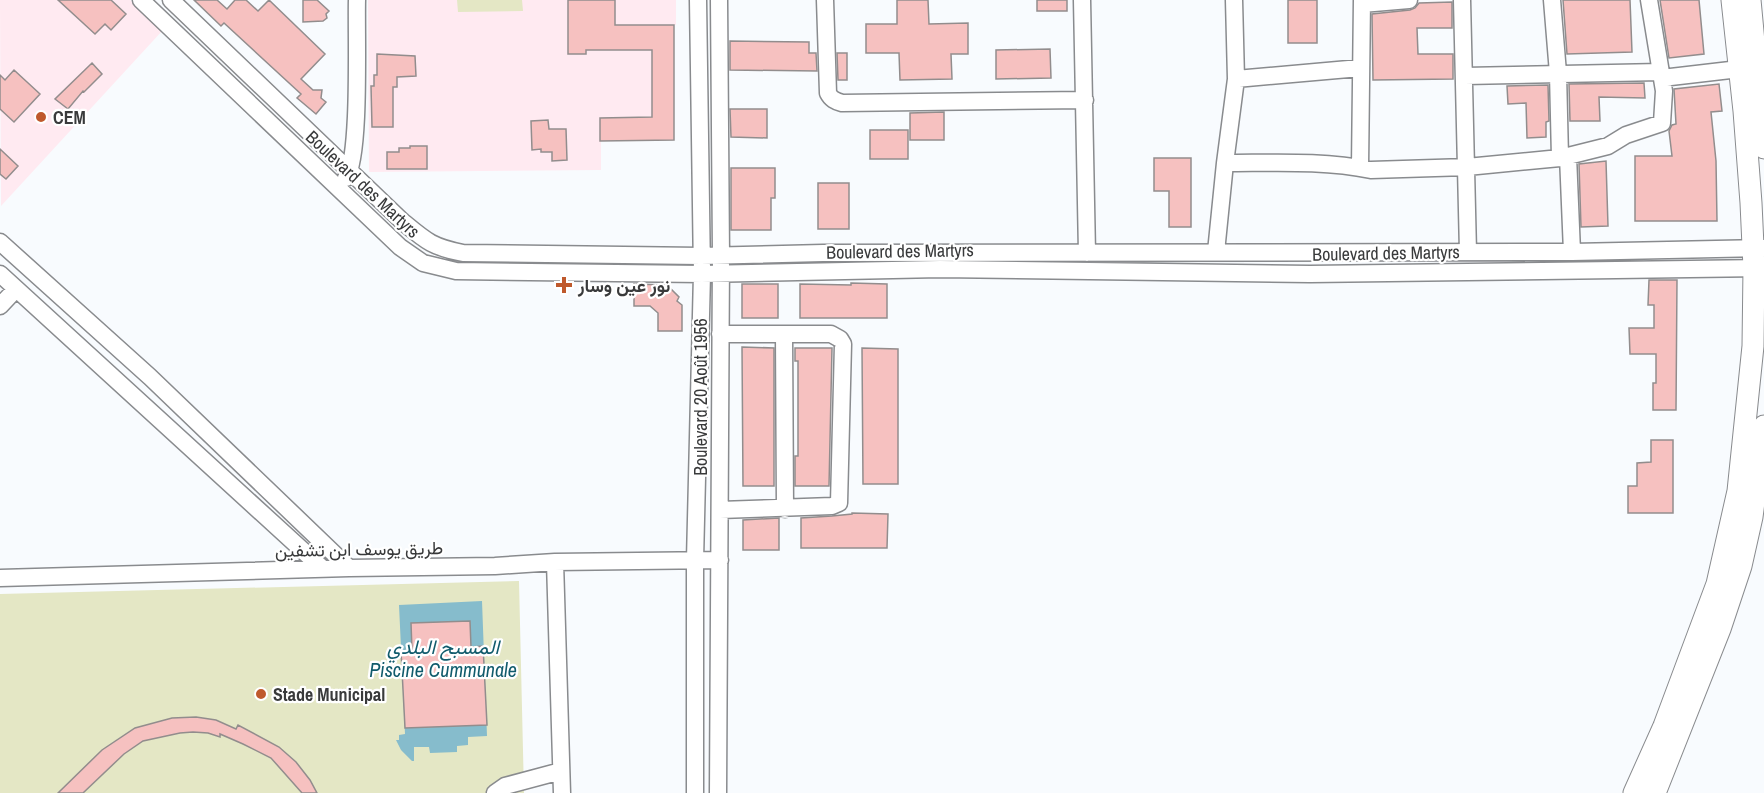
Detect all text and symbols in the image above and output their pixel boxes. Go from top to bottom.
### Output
place label: CEM [53,105,86,130]
marker: CEM [34,110,48,124]
street label: Boulevard des Martyrs [300,125,426,243]
street label: Boulevard des Martyrs [826,237,974,265]
street label: Boulevard des Martyrs [1312,239,1460,267]
place label: نور عين وسار [577,273,670,298]
marker: نور عين وسار [555,276,573,294]
street label: Boulevard 20 Août 1956 [688,318,713,476]
street label: طريق يوسف ابن تشفين [275,535,443,563]
water label: المسبح البلدي Piscine Cummunale [369,633,517,683]
place label: Stade Municipal [273,682,385,707]
marker: Stade Municipal [254,687,268,701]

